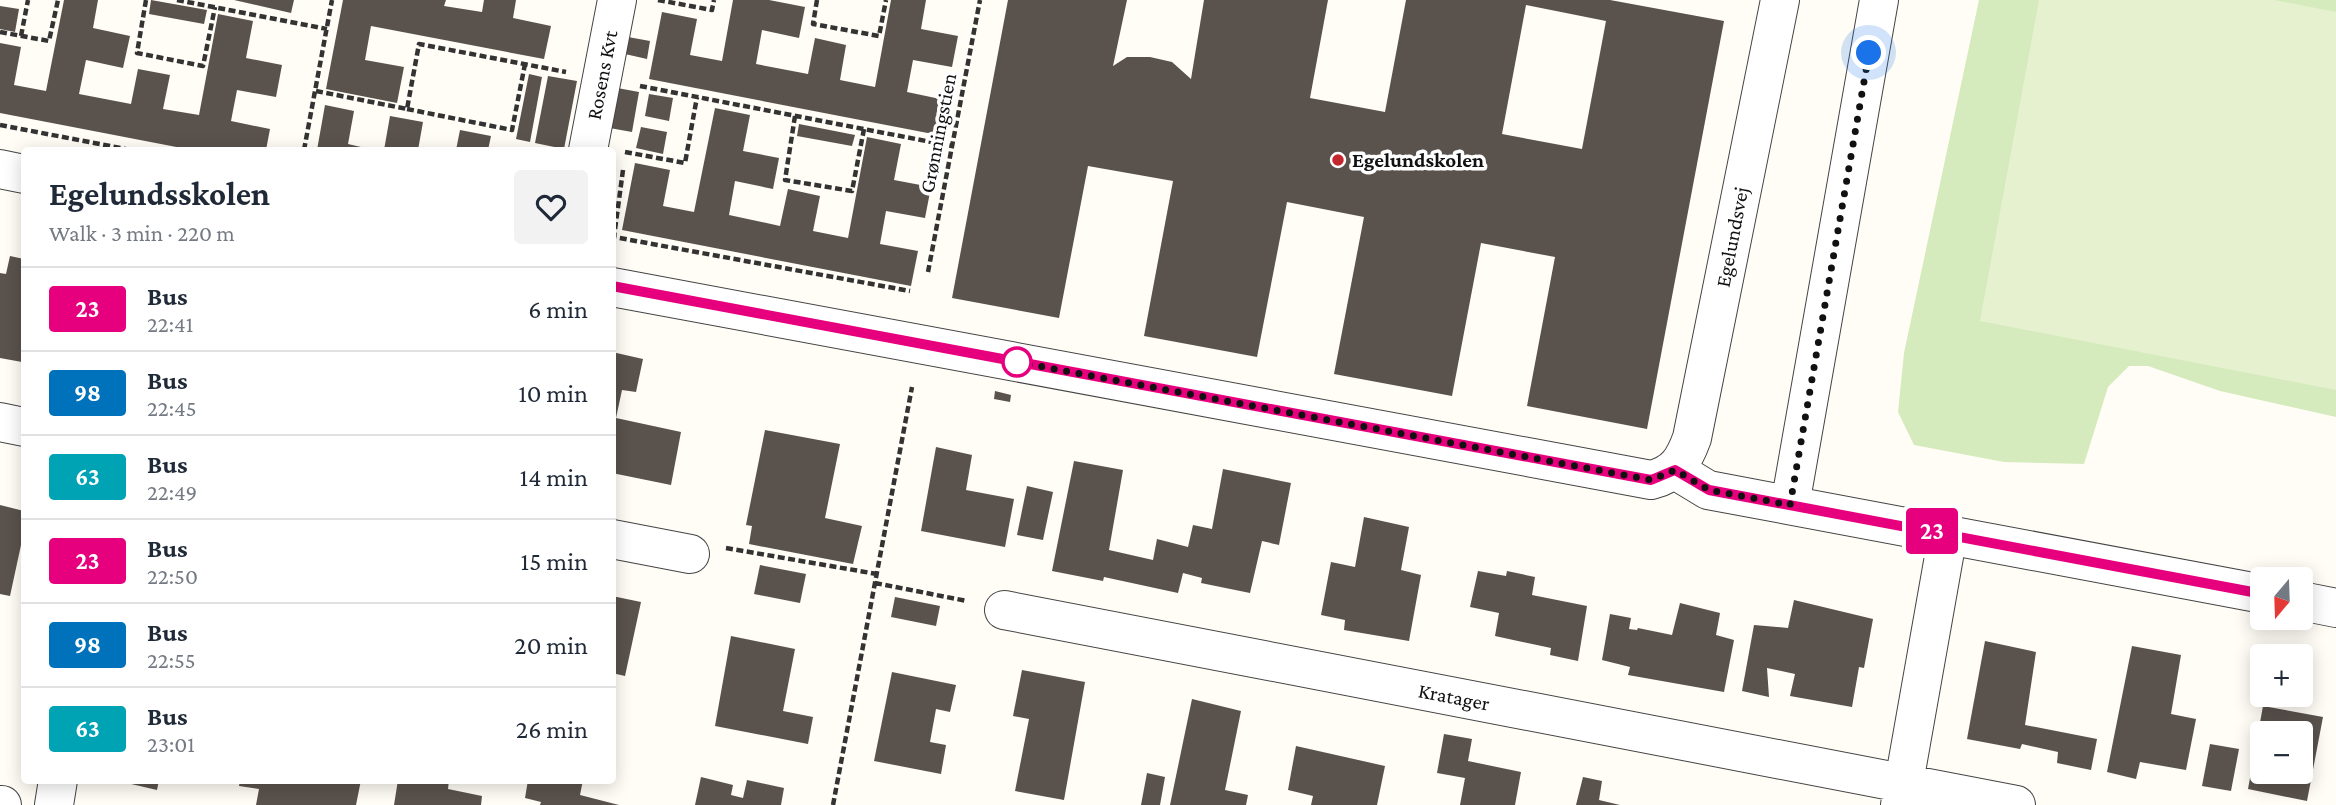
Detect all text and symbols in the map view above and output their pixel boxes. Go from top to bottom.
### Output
street label: Rosens Kvt [582,27,623,122]
your location [1851,35,1886,70]
street label: Grønningstien [915,71,961,195]
place label: Egelundskolen [1352,148,1484,172]
marker: Egelundskolen [1330,152,1346,168]
button: heart [514,170,588,244]
text: Egelundsskolen [49,175,270,212]
street label: Egelundsvej [1711,185,1753,289]
text: Walk · 3 min · 220 m [49,220,235,246]
text: Bus [147,282,188,311]
text: 23 [76,295,99,322]
text: 6 min [528,295,588,324]
text: 22:41 [147,311,193,337]
unlabelled marker [1002,347,1032,377]
text: Bus [147,366,188,395]
text: 98 [74,379,101,406]
text: 10 min [518,379,588,408]
text: 22:45 [147,395,197,421]
text: Bus [147,450,188,479]
text: 63 [75,463,100,490]
text: 14 min [520,463,588,492]
text: 22:49 [147,479,197,505]
line badge: 23 [1900,508,1964,554]
text: 23 [1920,517,1944,544]
text: Bus [147,534,188,563]
text: 23 [76,547,99,574]
text: 15 min [521,547,588,576]
text: 22:50 [147,563,198,589]
north arrow [2250,567,2314,630]
map controls [2250,567,2313,784]
text: Bus [147,618,188,647]
text: 98 [74,631,101,658]
text: 20 min [514,631,588,660]
button: + [2250,644,2313,707]
text: 22:55 [147,647,196,673]
street label: Kratager [1416,678,1492,716]
text: Bus [147,702,188,731]
text: 63 [75,715,100,742]
text: 26 min [516,715,588,744]
button: − [2250,721,2313,784]
text: 23:01 [147,731,195,757]

